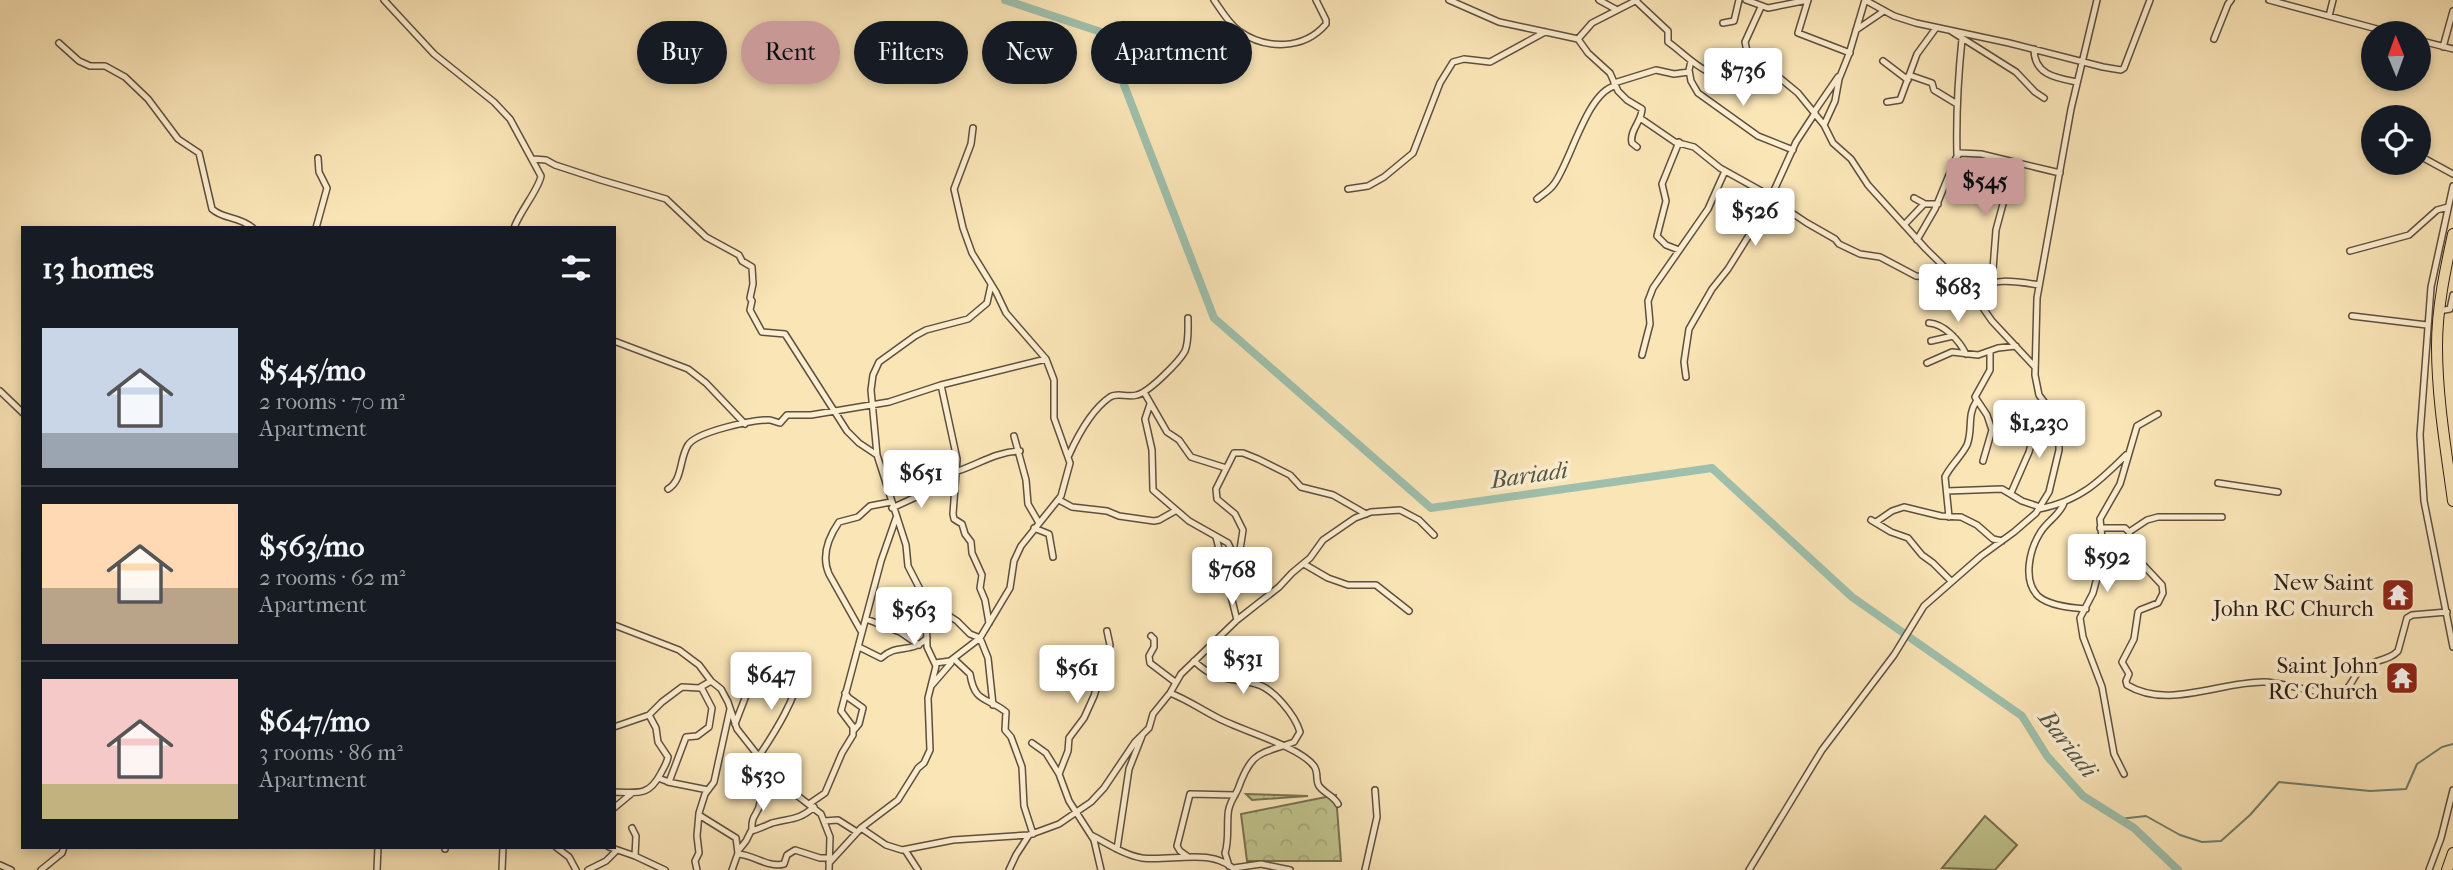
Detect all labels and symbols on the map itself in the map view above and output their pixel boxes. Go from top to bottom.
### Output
north arrow [2361,21,2431,91]
pin: $736 [1702,48,1784,108]
pin: $545 [1944,158,2026,218]
pin: $526 [1714,188,1796,248]
pin: $683 [1917,264,1999,324]
pin: $1,230 [1982,400,2096,460]
pin: $651 [880,450,962,510]
water label: Bariadi [1487,455,1572,495]
pin: $592 [2066,534,2148,594]
pin: $768 [1191,548,1273,607]
place label: New Saint John RC Church [2211,569,2374,622]
temple icon: New Saint John RC Church [2379,576,2417,614]
pin: $563 [873,588,955,647]
pin: $531 [1202,636,1284,696]
pin: $561 [1036,646,1118,705]
pin: $647 [730,652,812,712]
place label: Saint John RC Church [2268,652,2379,705]
temple icon: Saint John RC Church [2383,659,2421,697]
water label: Bariadi [2032,703,2104,785]
pin: $530 [722,754,804,813]

